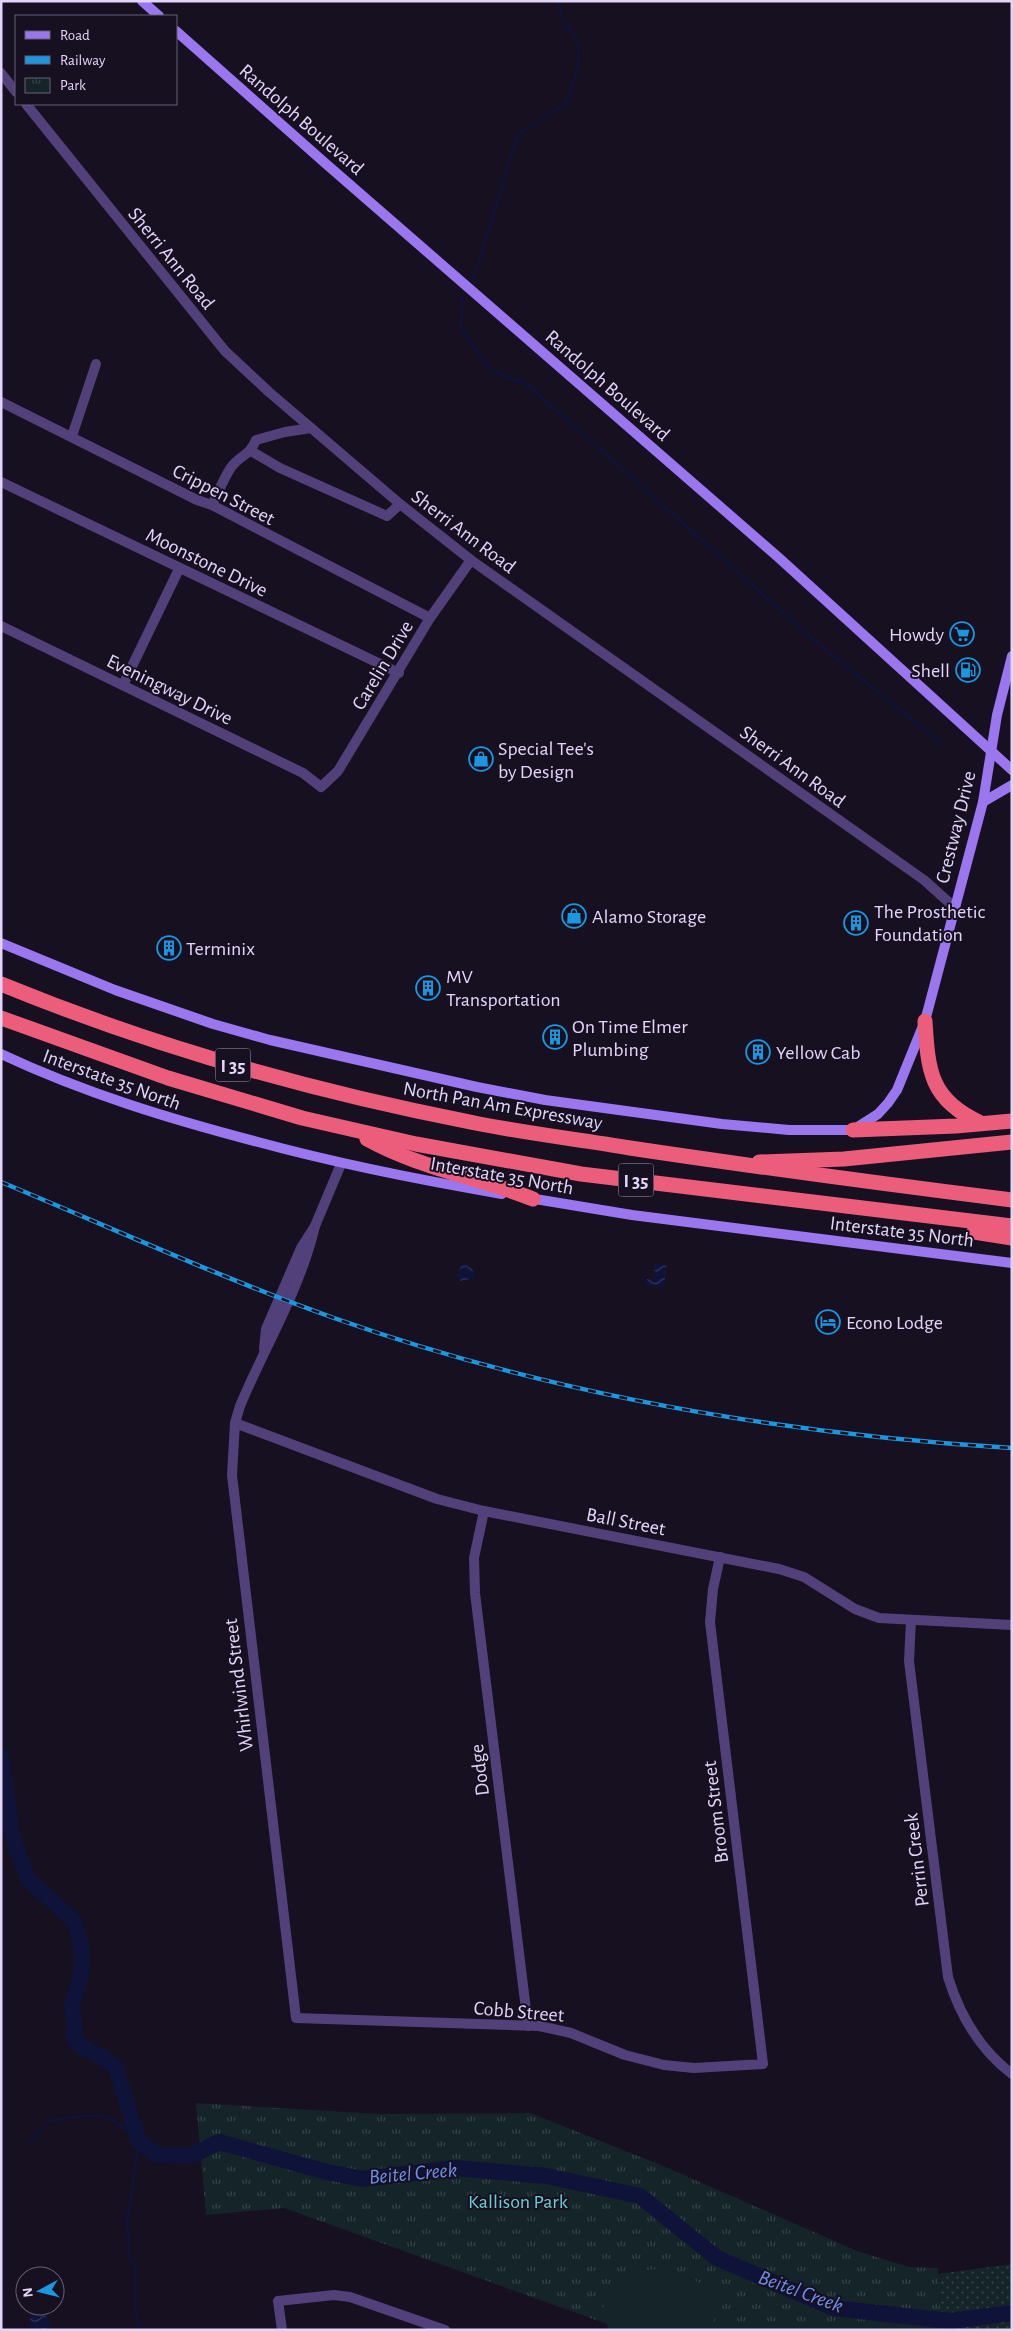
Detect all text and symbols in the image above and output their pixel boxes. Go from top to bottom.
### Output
legend [15,15,178,105]
text: Road [60,28,90,43]
text: Railway [60,53,106,68]
street label: Randolph Boulevard [235,60,367,179]
text: Park [60,78,86,93]
street label: Sherri Ann Road [124,204,218,313]
street label: Randolph Boulevard [541,326,673,445]
street label: Crippen Street [169,461,278,529]
street label: Sherri Ann Road [408,486,519,577]
street label: Moonstone Drive [143,525,271,601]
street label: Carelin Drive [349,617,417,714]
supermarket icon: Howdy [949,621,975,647]
place label: Howdy [889,625,944,645]
street label: Eveningway Drive [104,651,236,729]
fuel station icon: Shell [955,657,981,683]
place label: Shell [911,661,950,681]
street label: Sherri Ann Road [736,722,849,812]
place label: Special Tee's by Design [498,739,594,782]
shop icon: Special Tee's by Design [468,746,494,772]
street label: Crestway Drive [932,769,980,885]
place label: The Prosthetic Foundation [874,902,986,945]
shop icon: Alamo Storage [561,903,587,929]
place label: Alamo Storage [592,907,706,927]
building icon: The Prosthetic Foundation [843,910,869,936]
building icon: Terminix [156,935,182,961]
place label: Terminix [186,939,255,959]
place label: MV Transportation [446,967,561,1010]
building icon: MV Transportation [415,975,441,1001]
place label: On Time Elmer Plumbing [572,1017,688,1060]
building icon: On Time Elmer Plumbing [542,1024,568,1050]
building icon: Yellow Cab [745,1039,771,1065]
place label: Yellow Cab [776,1043,861,1063]
street label: Interstate 35 North [40,1046,183,1114]
road number: I 35 [216,1048,250,1082]
street label: North Pan Am Expressway [402,1079,605,1133]
street label: Interstate 35 North [429,1154,575,1198]
road number: I 35 [618,1164,654,1196]
street label: Interstate 35 North [829,1213,975,1251]
hotel icon: Econo Lodge [815,1309,841,1335]
place label: Econo Lodge [846,1313,943,1333]
street label: Ball Street [585,1505,668,1540]
street label: Whirlwind Street [221,1617,257,1752]
street label: Dodge [467,1743,493,1797]
street label: Broom Street [700,1759,732,1864]
street label: Perrin Creek [901,1812,933,1908]
street label: Cobb Street [473,1998,566,2026]
water label: Beitel Creek [368,2159,458,2188]
park label: Kallison Park [468,2192,568,2212]
north arrow [15,2266,65,2316]
water label: Beitel Creek [756,2266,846,2317]
text: N [21,2287,36,2298]

